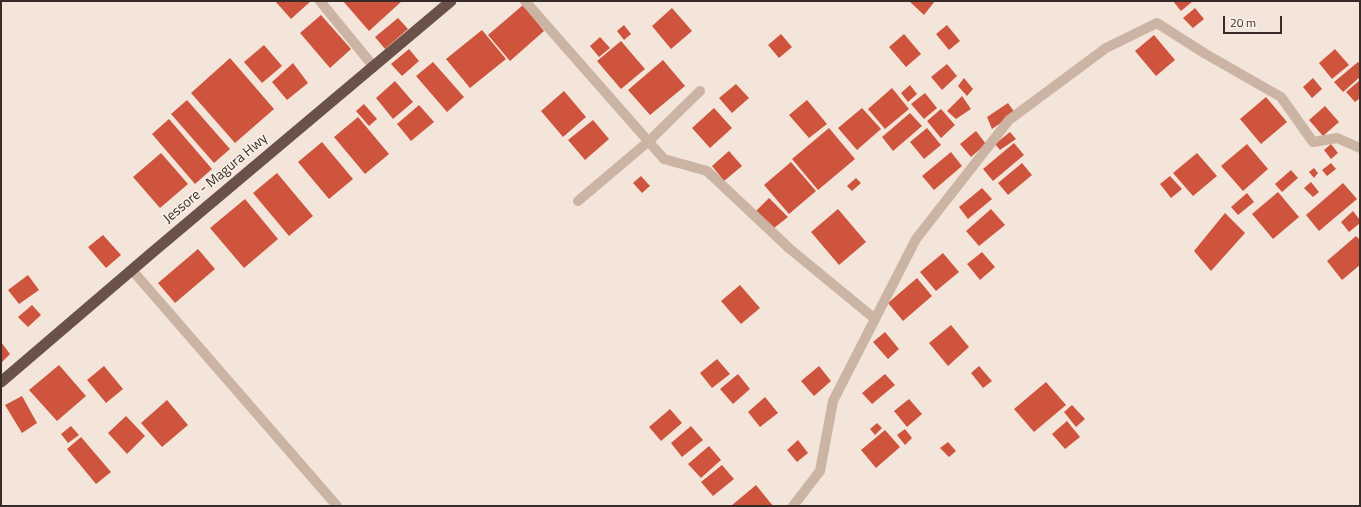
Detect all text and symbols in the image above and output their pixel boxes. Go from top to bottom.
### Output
scale bar [1225,8,1284,34]
text: 20 m [1230,13,1256,32]
street label: Jessore - Magura Hwy [161,131,271,227]

